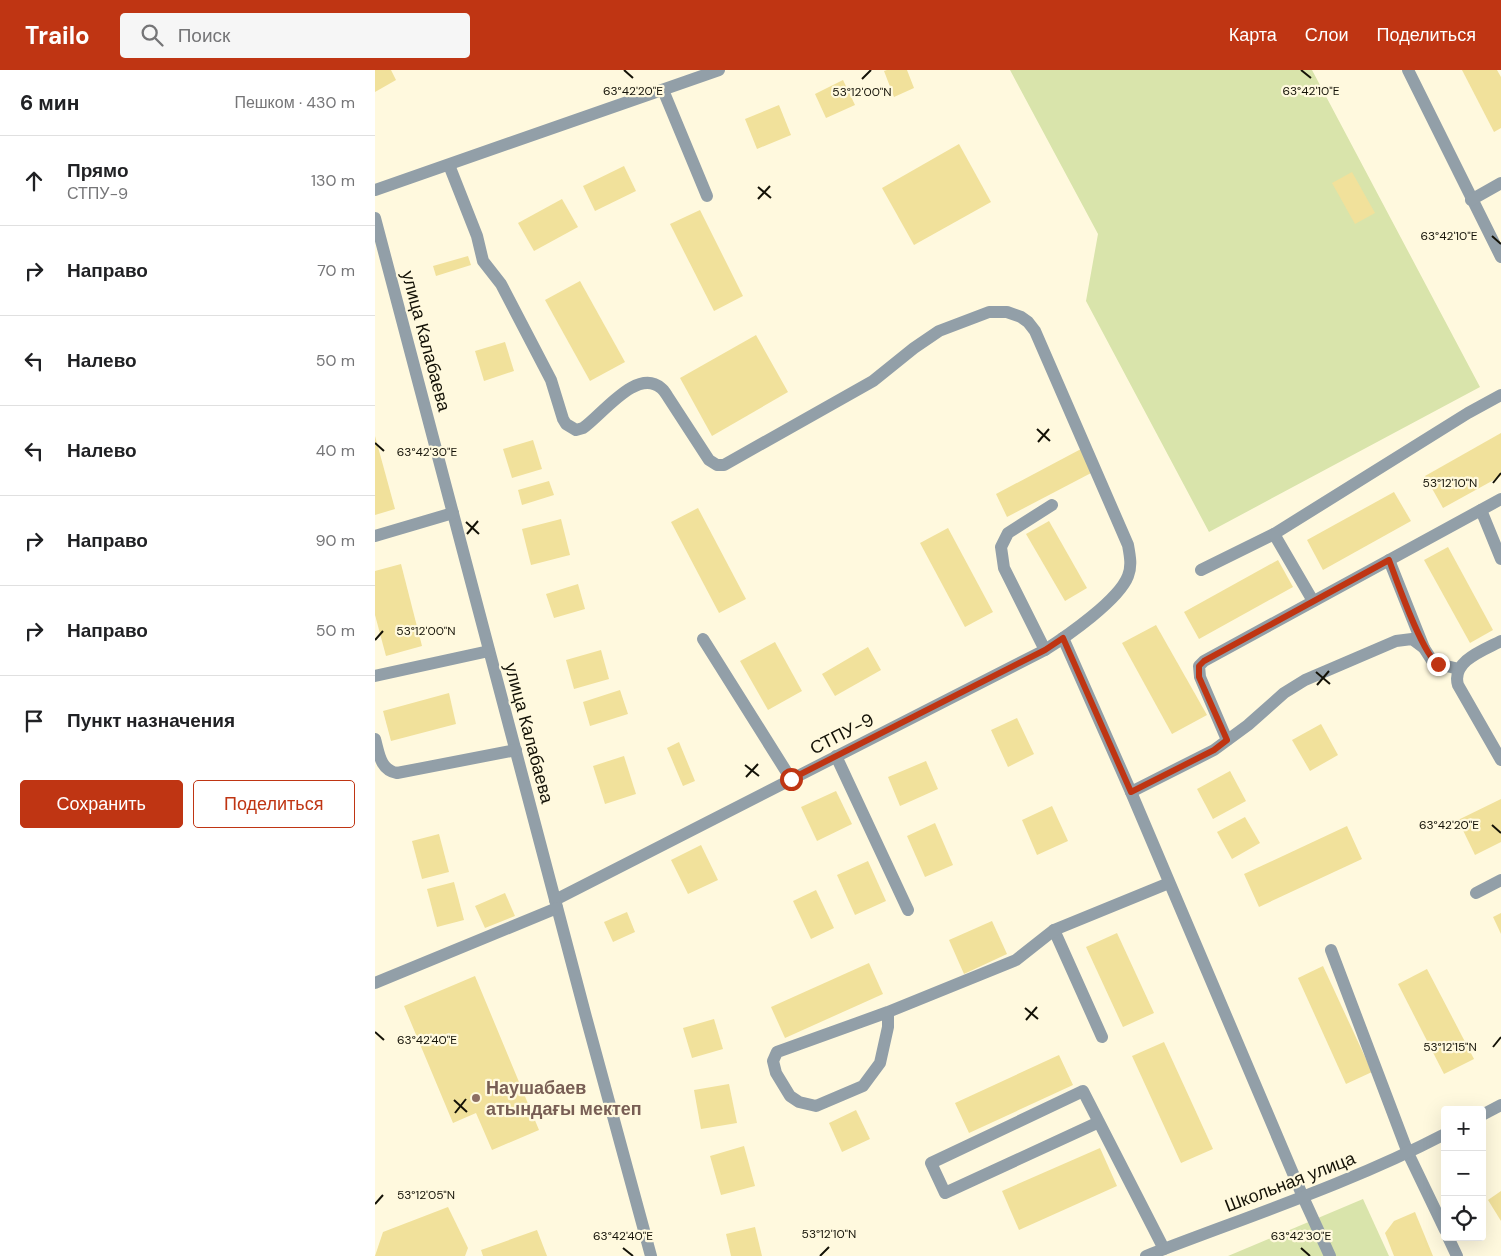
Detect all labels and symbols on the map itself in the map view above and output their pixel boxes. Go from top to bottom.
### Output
text: 63°42'20"E [603,83,663,99]
text: 63°42'10"E [1282,83,1340,99]
text: 53°12'00"N [832,84,892,100]
text: 63°42'10"E [1420,228,1478,244]
street label: улица Калабаева [396,268,457,415]
text: 63°42'30"E [397,444,457,460]
text: 53°12'10"N [1423,475,1477,491]
text: 53°12'00"N [396,623,456,639]
route end [1427,653,1450,676]
street label: улица Калабаева [499,660,560,807]
street label: СТПУ-9 [806,708,878,760]
route start [780,768,803,791]
text: 63°42'20"E [1419,817,1479,833]
text: 63°42'40"E [397,1032,457,1048]
text: 53°12'15"N [1423,1039,1477,1055]
place label: Наушабаев атындағы мектеп [486,1076,642,1121]
marker: Наушабаев атындағы мектеп [470,1092,482,1104]
street label: Школьная улица [1221,1146,1360,1218]
text: 53°12'05"N [397,1187,455,1203]
text: 53°12'10"N [802,1226,856,1242]
text: 63°42'40"E [593,1228,653,1244]
text: 63°42'30"E [1271,1228,1331,1244]

